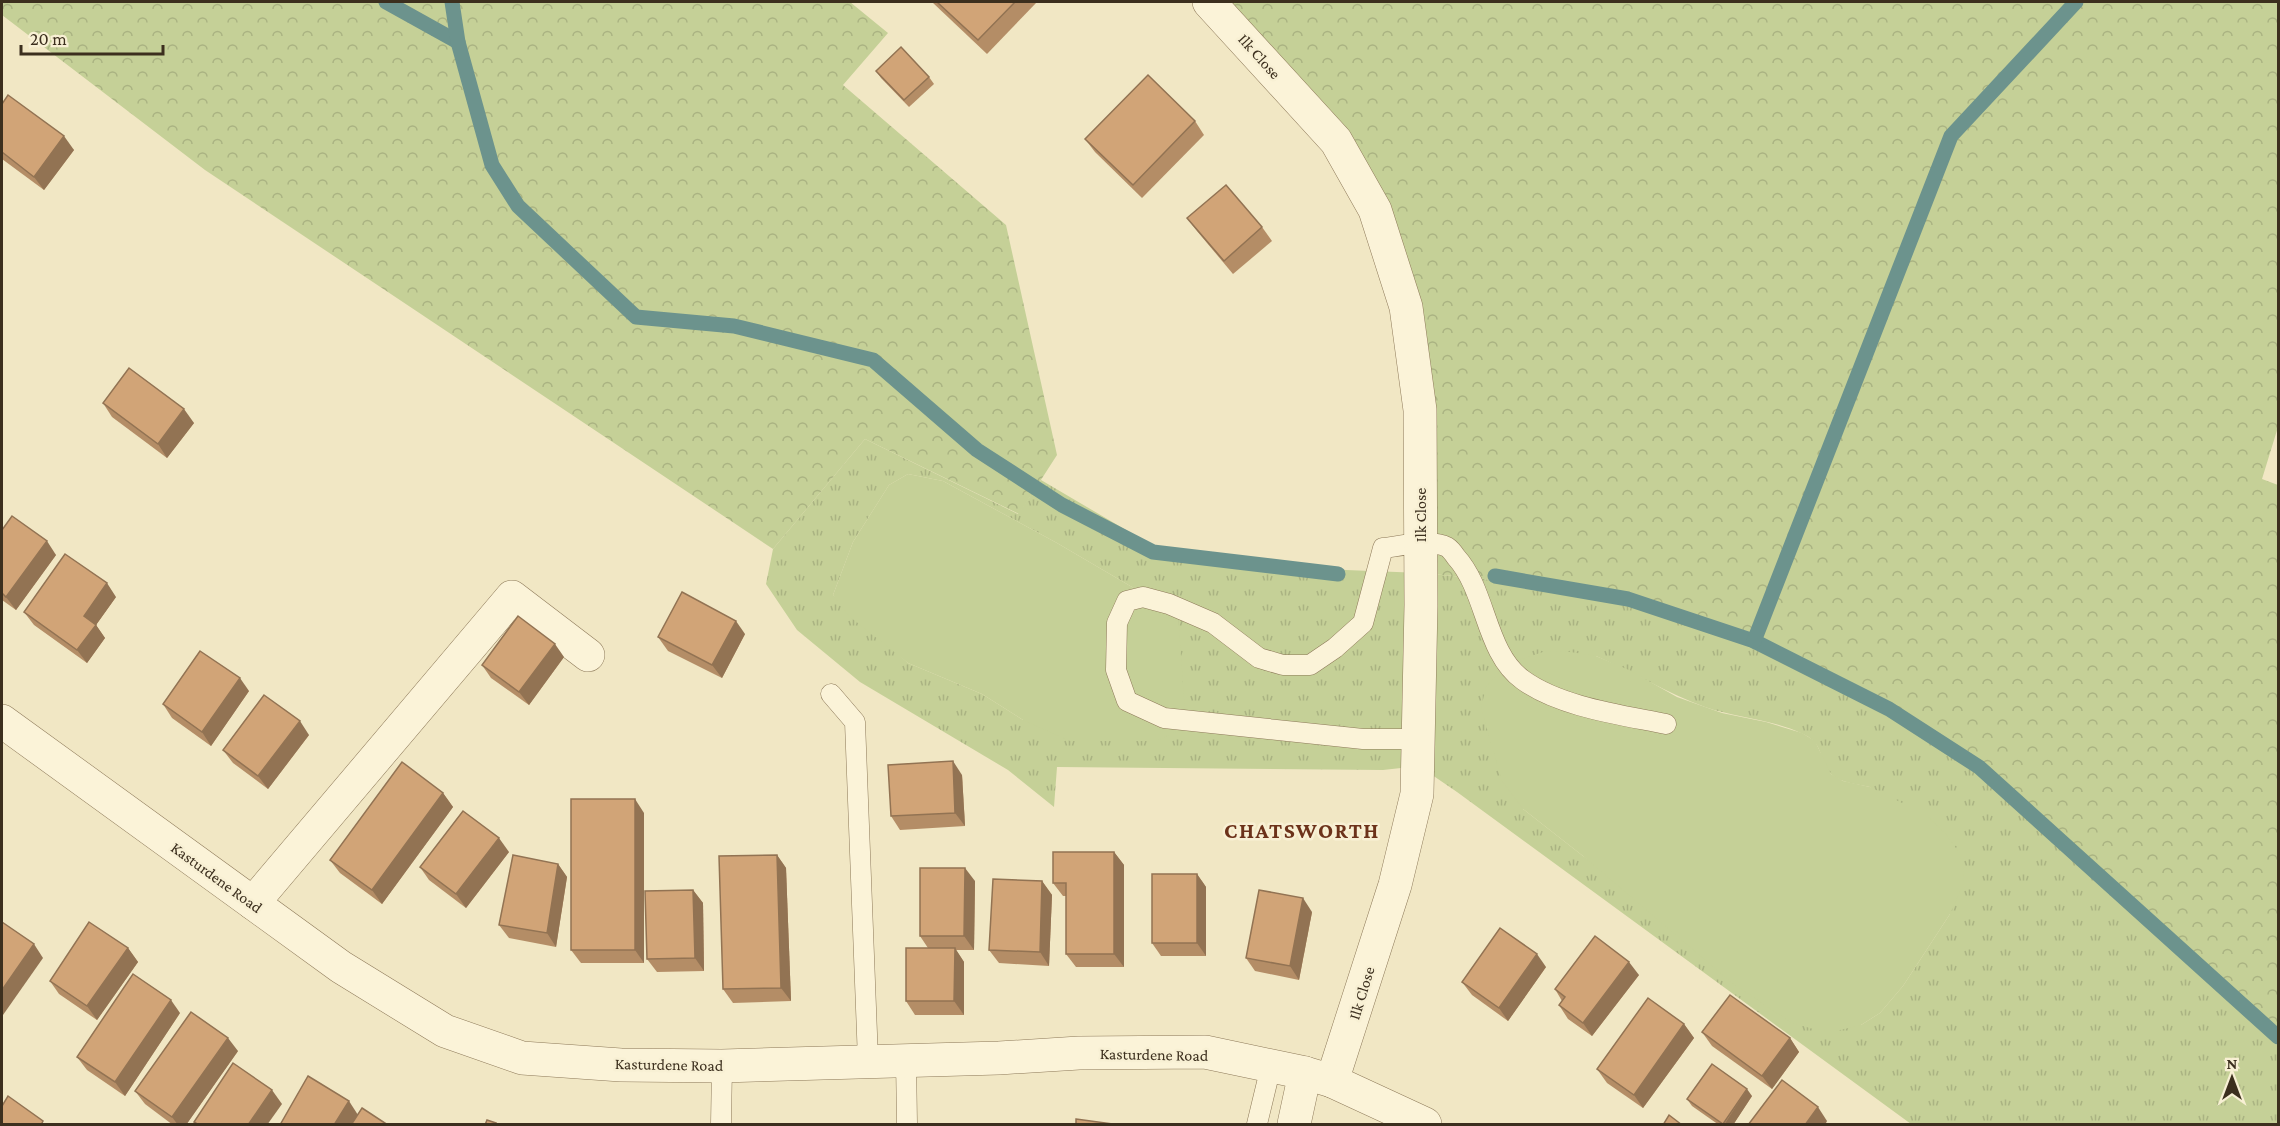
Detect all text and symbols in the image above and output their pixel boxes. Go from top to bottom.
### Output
scale bar [21,18,164,56]
text: 20 m [30,29,67,49]
street label: Ilk Close [1235,30,1284,82]
street label: Ilk Close [1412,488,1429,542]
district label: CHATSWORTH [1224,818,1380,843]
street label: Kasturdene Road [168,839,266,916]
street label: Ilk Close [1345,965,1378,1022]
street label: Kasturdene Road [1100,1045,1209,1064]
north arrow [2202,1048,2262,1108]
street label: Kasturdene Road [615,1055,724,1074]
text: N [2227,1055,2238,1072]

